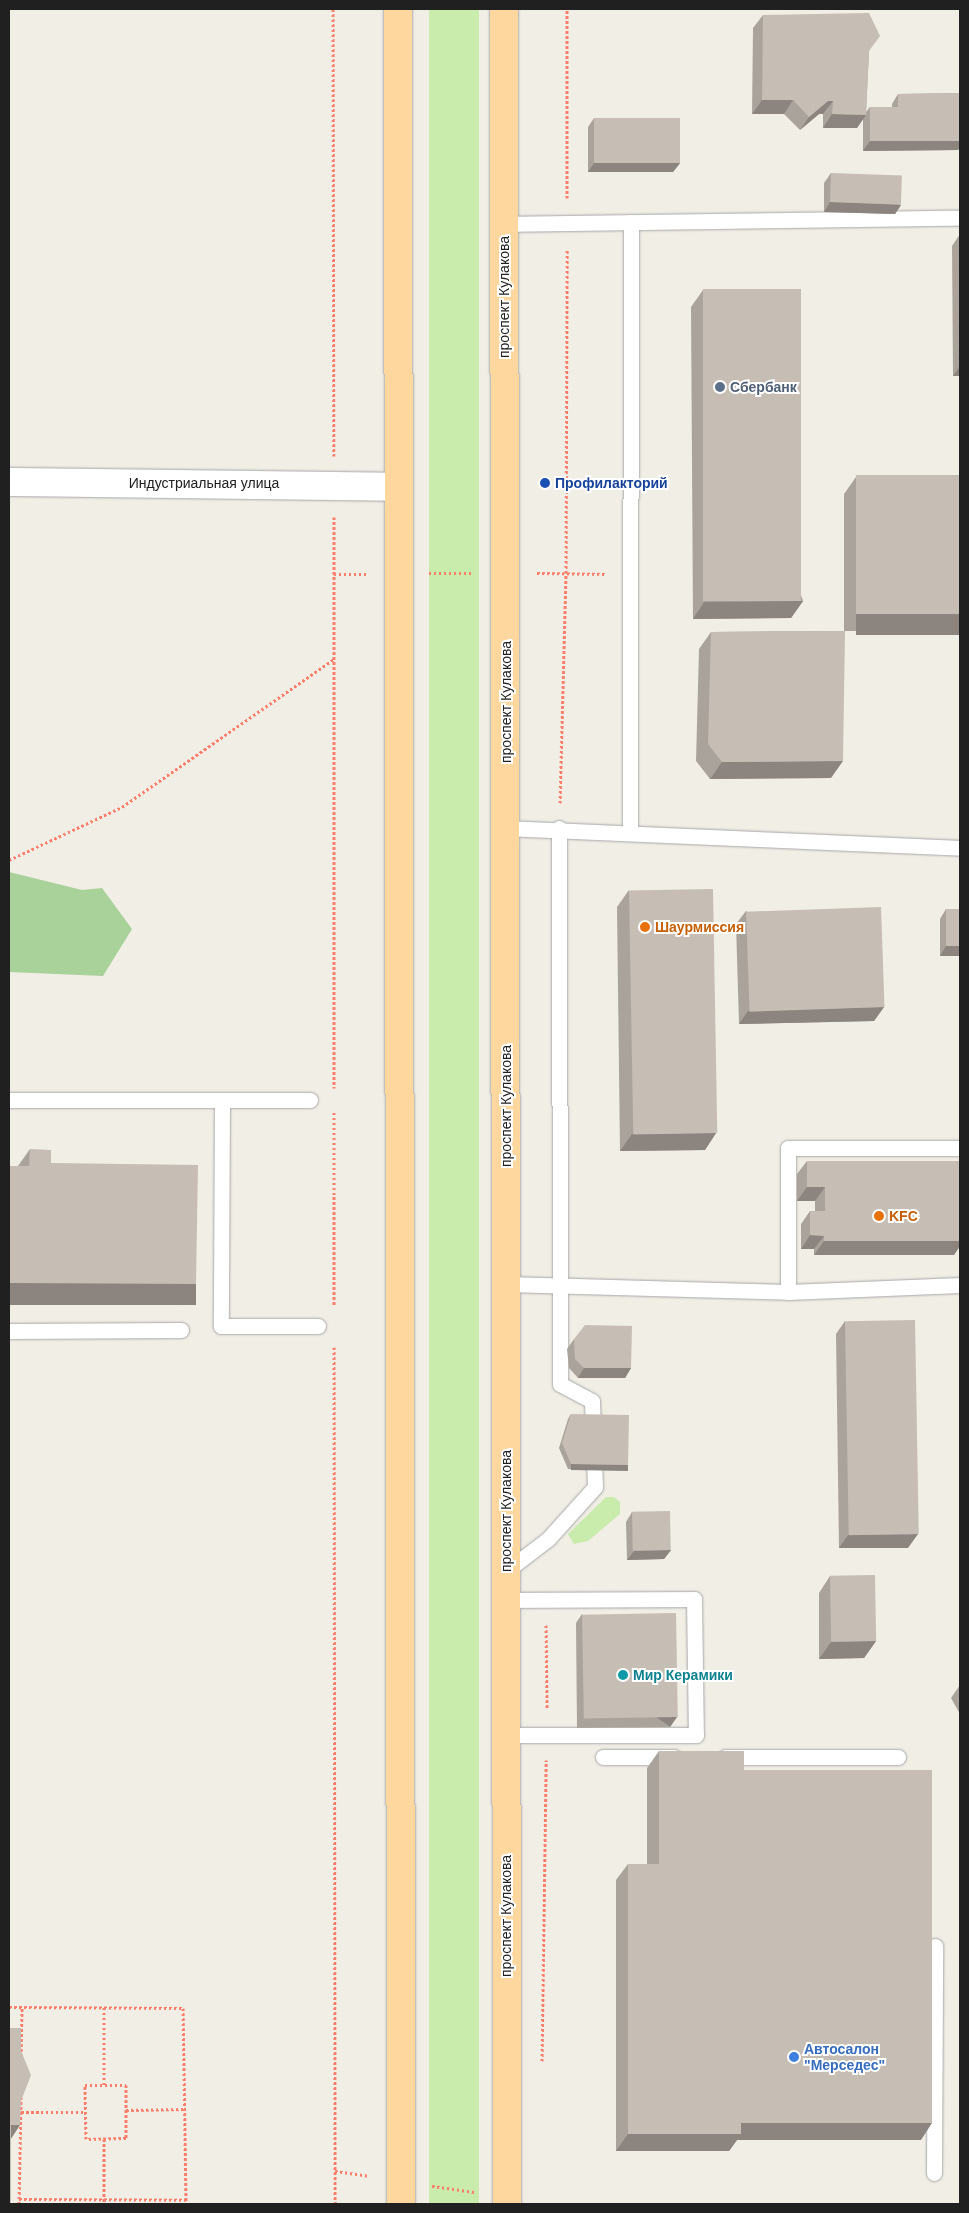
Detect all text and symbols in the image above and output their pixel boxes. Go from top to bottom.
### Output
street label: проспект Кулакова [496,236,512,358]
place label: Сбербанк [730,379,797,395]
marker: Сбербанк [714,381,726,393]
street label: Индустриальная улица [129,475,279,491]
place label: Профилакторий [555,475,668,491]
marker: Профилакторий [539,477,551,489]
street label: проспект Кулакова [498,641,514,763]
place label: Шаурмиссия [655,919,744,935]
marker: Шаурмиссия [639,921,651,933]
street label: проспект Кулакова [498,1045,514,1167]
place label: KFC [889,1208,918,1224]
marker: KFC [873,1210,885,1222]
street label: проспект Кулакова [498,1450,514,1572]
place label: Мир Керамики [633,1667,733,1683]
marker: Мир Керамики [617,1669,629,1681]
street label: проспект Кулакова [498,1855,514,1977]
place label: Автосалон "Мерседес" [804,2041,885,2074]
marker: Автосалон "Мерседес" [788,2051,800,2063]

